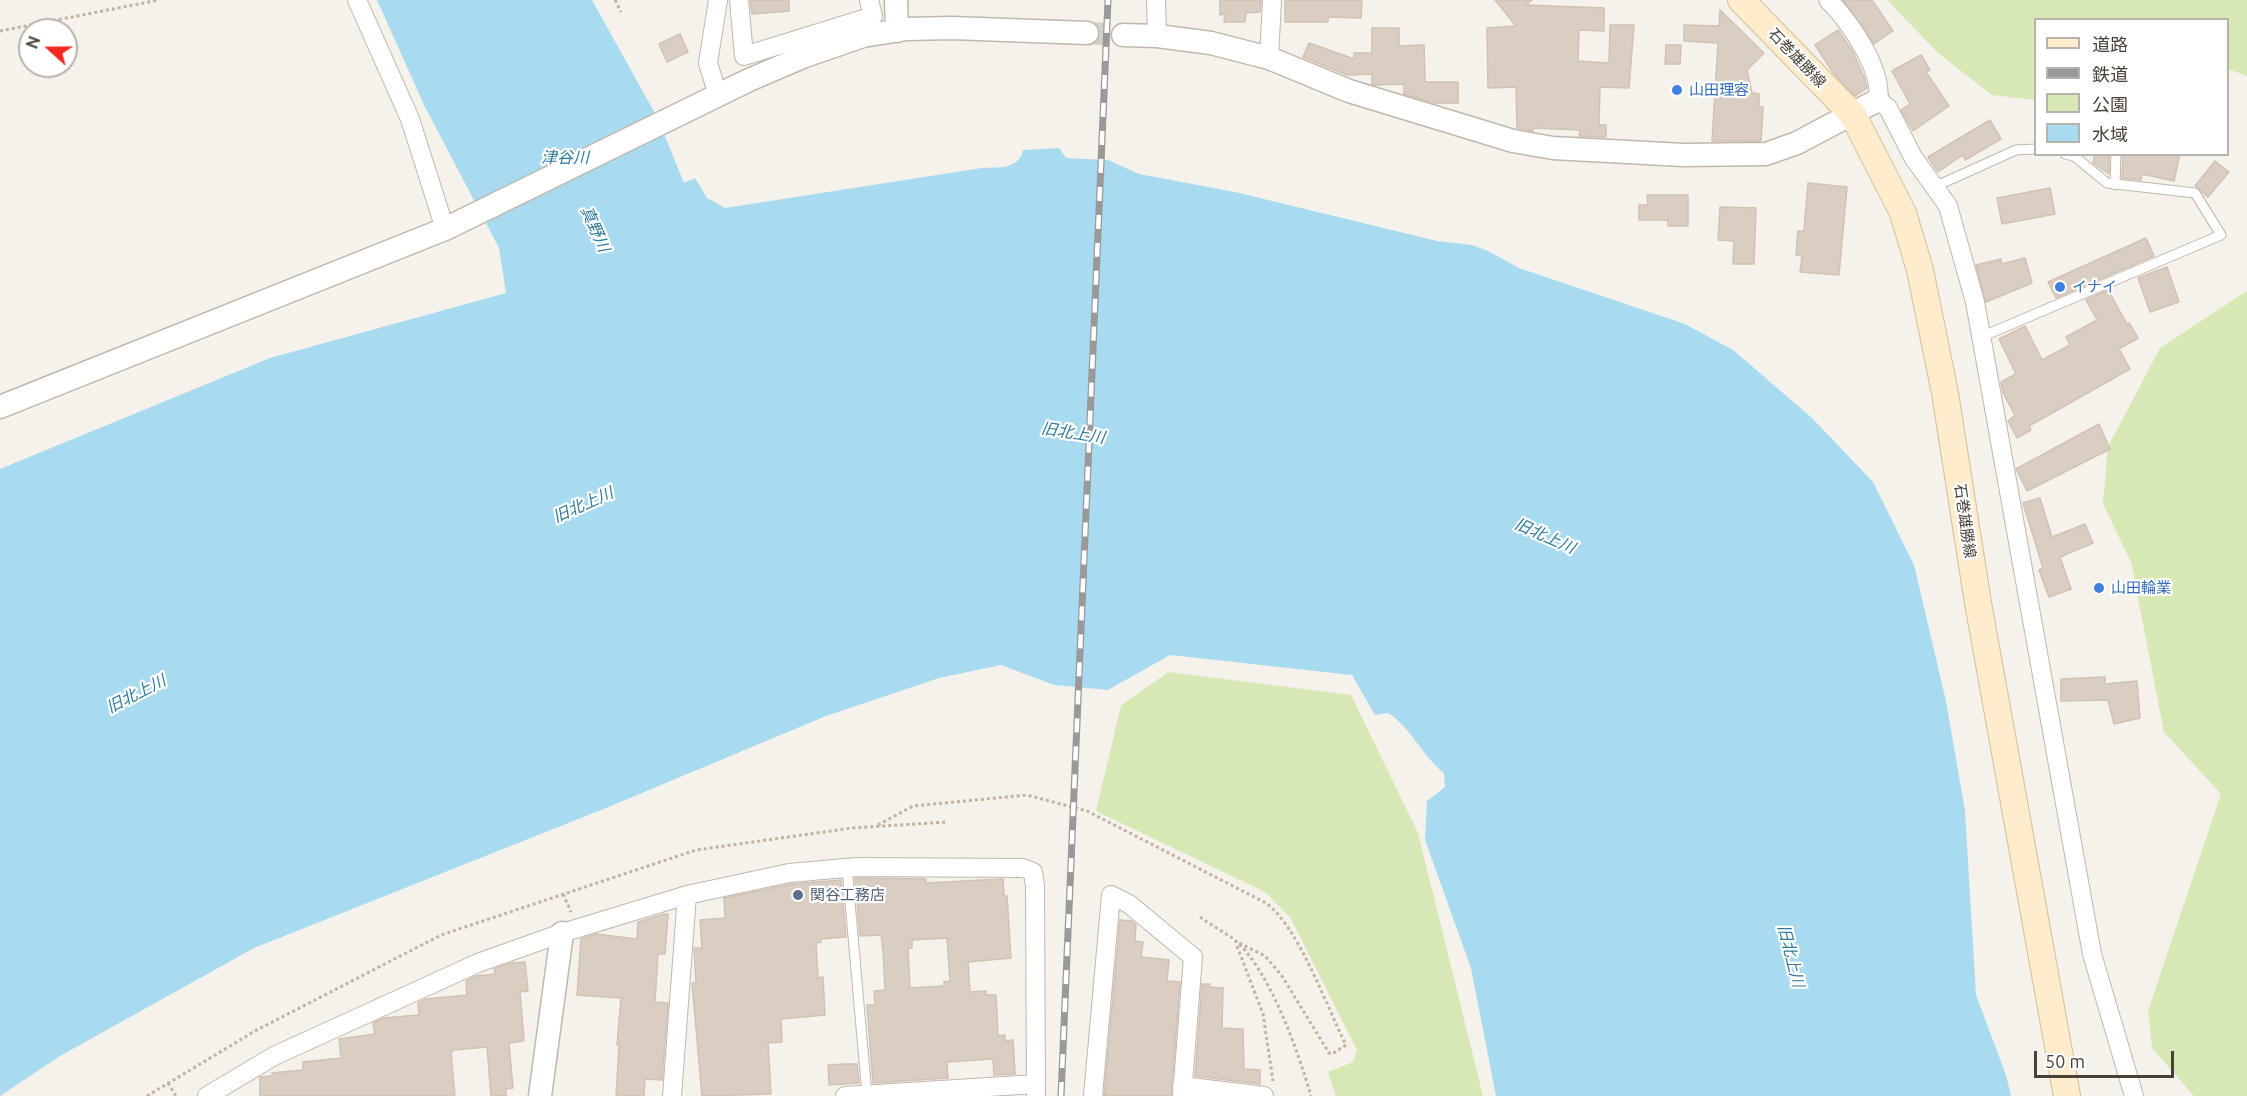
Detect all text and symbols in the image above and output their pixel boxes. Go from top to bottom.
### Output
north arrow [18,18,78,78]
legend [2034,18,2229,156]
street label: 石巻雄勝線 [1764,25,1830,91]
text: N [23,33,44,51]
text: 道路 [2092,34,2128,54]
text: 鉄道 [2092,64,2128,84]
place label: 山田理容 [1689,81,1749,99]
marker: 山田理容 [1670,83,1684,97]
text: 公園 [2092,94,2128,114]
text: 水域 [2092,124,2128,144]
water label: 津谷川 [541,148,589,168]
water label: 真野川 [576,203,614,255]
place label: イナイ [2072,278,2117,296]
marker: イナイ [2053,280,2067,294]
water label: 旧北上川 [1040,419,1106,447]
water label: 旧北上川 [550,483,616,527]
street label: 石巻雄勝線 [1951,483,1979,559]
water label: 旧北上川 [1512,514,1578,558]
place label: 山田輪業 [2111,579,2171,597]
marker: 山田輪業 [2092,581,2106,595]
water label: 旧北上川 [103,671,169,717]
place label: 関谷工務店 [810,886,885,904]
marker: 関谷工務店 [791,888,805,902]
water label: 旧北上川 [1774,923,1808,989]
scale bar [2037,1039,2176,1077]
text: 50 m [2045,1051,2085,1071]

